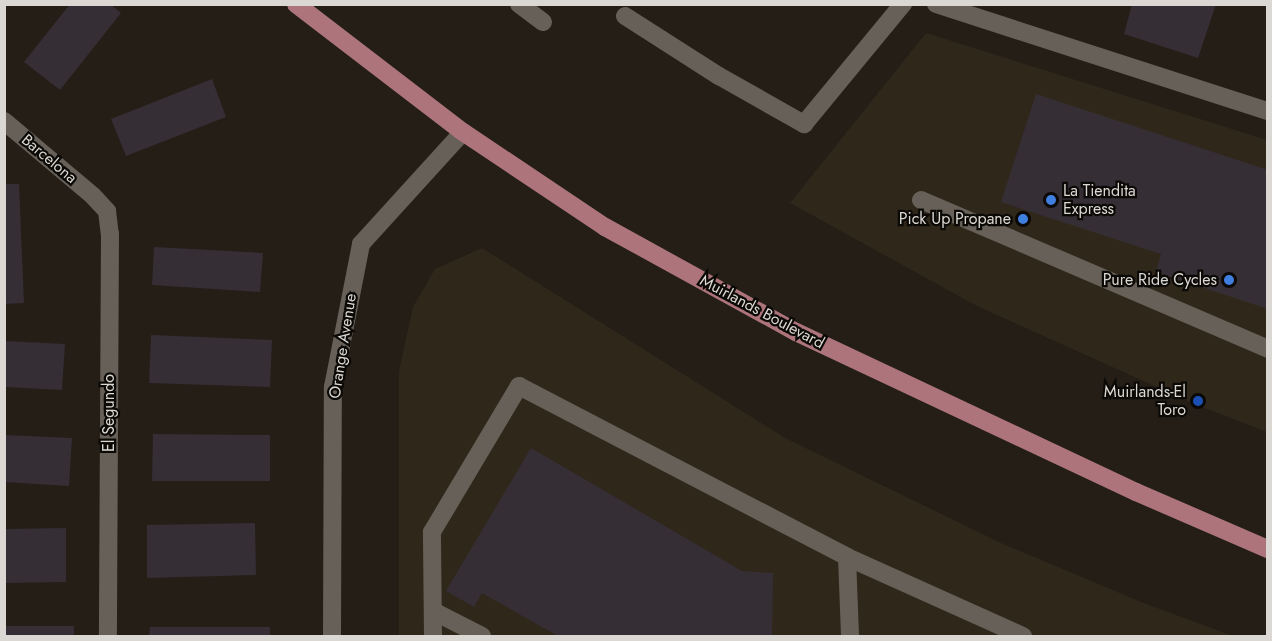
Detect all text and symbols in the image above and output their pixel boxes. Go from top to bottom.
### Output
street label: Barcelona [17,130,81,188]
place label: La Tiendita Express [1063,181,1136,219]
marker: La Tiendita Express [1044,193,1058,207]
place label: Pick Up Propane [899,209,1011,229]
marker: Pick Up Propane [1016,212,1030,226]
place label: Pure Ride Cycles [1103,270,1217,290]
street label: Muirlands Boulevard [696,271,828,353]
marker: Pure Ride Cycles [1222,273,1236,287]
street label: Orange Avenue [325,292,361,400]
street label: El Segundo [99,374,119,452]
place label: Muirlands-El Toro [1104,382,1186,420]
marker: Muirlands-El Toro [1191,394,1205,408]

